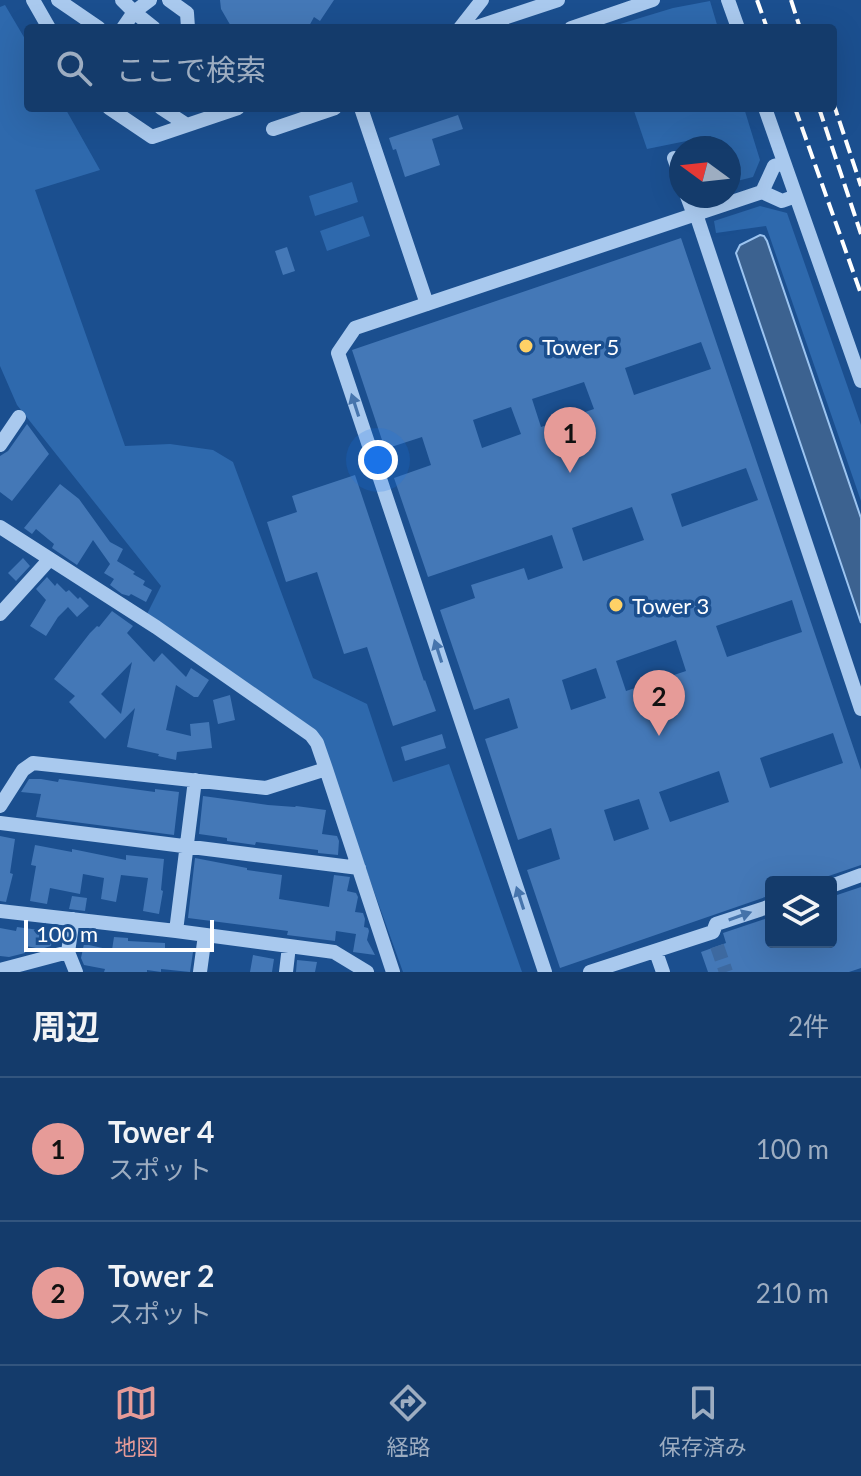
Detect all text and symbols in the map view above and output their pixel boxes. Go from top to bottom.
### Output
search box [24,24,837,112]
icon: search [52,46,96,90]
text: ここで検索 [116,51,266,87]
north arrow [669,136,741,208]
place label: Tower 5 [542,333,619,360]
marker: Tower 5 [517,337,535,355]
one-way arrow [349,392,361,416]
pin: 1 [544,407,596,473]
your location [358,440,398,480]
place label: Tower 3 [632,592,709,619]
marker: Tower 3 [607,596,625,614]
one-way arrow [431,639,443,663]
pin: 2 [633,670,685,736]
map controls [765,876,837,948]
button: layers [765,876,837,948]
one-way arrow [513,886,525,910]
one-way arrow [728,910,752,922]
scale bar [24,916,214,952]
text: 100 m [36,920,98,947]
text: 周辺 [32,1005,100,1046]
text: 2件 [788,1010,829,1042]
text: Tower 4 [108,1113,214,1149]
text: 1 [50,1133,66,1165]
text: 100 m [756,1133,829,1165]
text: スポット [108,1153,212,1185]
text: Tower 2 [108,1257,214,1293]
text: 2 [50,1277,66,1309]
text: 210 m [756,1277,829,1309]
text: スポット [108,1297,212,1329]
tab: 地図 [114,1381,158,1461]
tab: 経路 [386,1381,431,1461]
tab: 保存済み [659,1381,747,1461]

